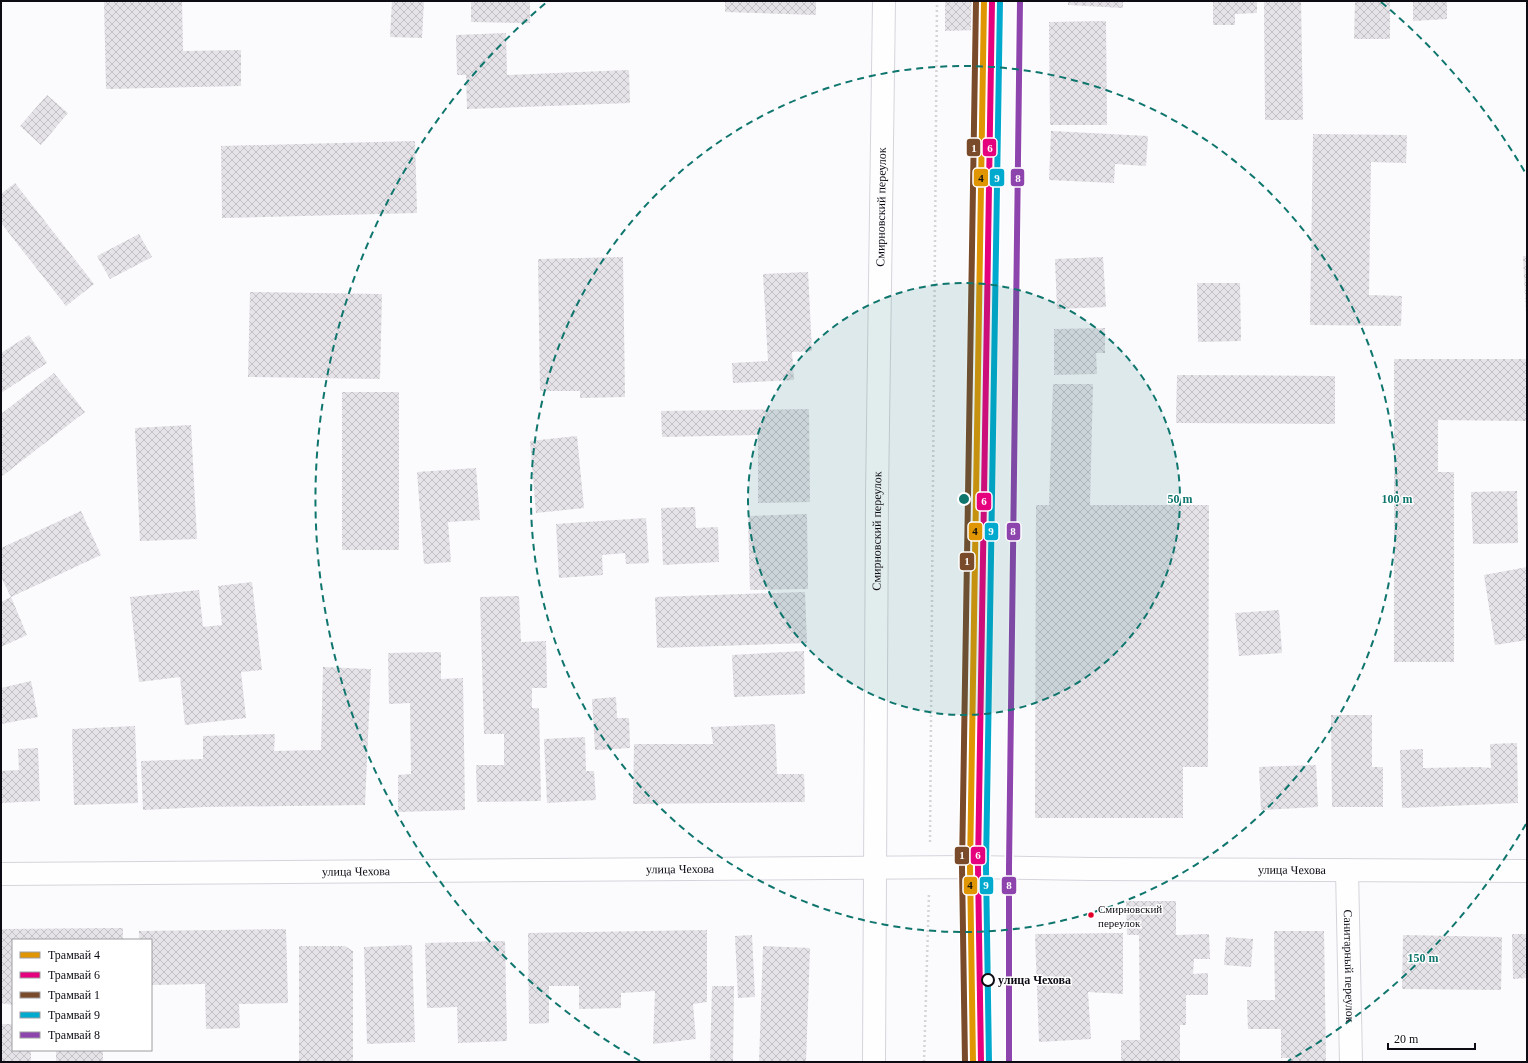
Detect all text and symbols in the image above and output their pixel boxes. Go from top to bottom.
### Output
line badge: 1 [966,138,981,157]
line badge: 6 [982,138,997,157]
text: 1 [971,142,977,154]
text: 6 [987,142,993,154]
street label: Смирновский переулок [873,147,889,267]
line badge: 4 [973,168,989,187]
line badge: 9 [989,168,1005,187]
line badge: 8 [1010,168,1025,187]
text: 4 [978,172,984,184]
text: 9 [994,172,1000,184]
text: 8 [1015,172,1021,184]
street label: Смирновский переулок [869,471,884,591]
centre of rings [957,492,971,506]
line badge: 6 [976,492,992,511]
text: 50 m [1168,492,1193,506]
text: 100 m [1382,492,1413,506]
text: 6 [981,495,987,507]
line badge: 4 [968,522,983,541]
line badge: 9 [984,522,999,541]
line badge: 8 [1006,522,1021,541]
text: 4 [972,525,978,537]
text: 9 [988,525,994,537]
text: 8 [1010,525,1016,537]
line badge: 1 [959,552,975,571]
text: 1 [964,555,970,567]
line badge: 1 [954,846,970,865]
line badge: 6 [970,846,986,865]
text: 1 [959,849,965,861]
text: 6 [975,849,981,861]
street label: улица Чехова [646,862,715,876]
street label: улица Чехова [1258,863,1327,877]
street label: улица Чехова [322,864,391,879]
line badge: 4 [963,876,978,895]
line badge: 9 [979,876,994,895]
line badge: 8 [1001,876,1017,895]
text: 4 [967,879,973,891]
text: 9 [983,879,989,891]
text: 8 [1006,879,1012,891]
place label: Смирновский переулок [1098,903,1162,929]
street label: Санитарный переулок [1341,909,1357,1023]
marker: Смирновский переулок [1086,910,1096,920]
legend [12,939,152,1051]
text: Трамвай 4 [48,948,100,962]
text: 150 m [1408,951,1439,965]
text: Трамвай 6 [48,968,100,982]
marker: улица Чехова [981,973,995,987]
place label: улица Чехова [998,973,1071,987]
text: Трамвай 1 [48,988,100,1002]
text: Трамвай 9 [48,1008,100,1022]
scale bar [1388,1025,1475,1051]
text: Трамвай 8 [48,1028,100,1042]
text: 20 m [1394,1032,1419,1046]

